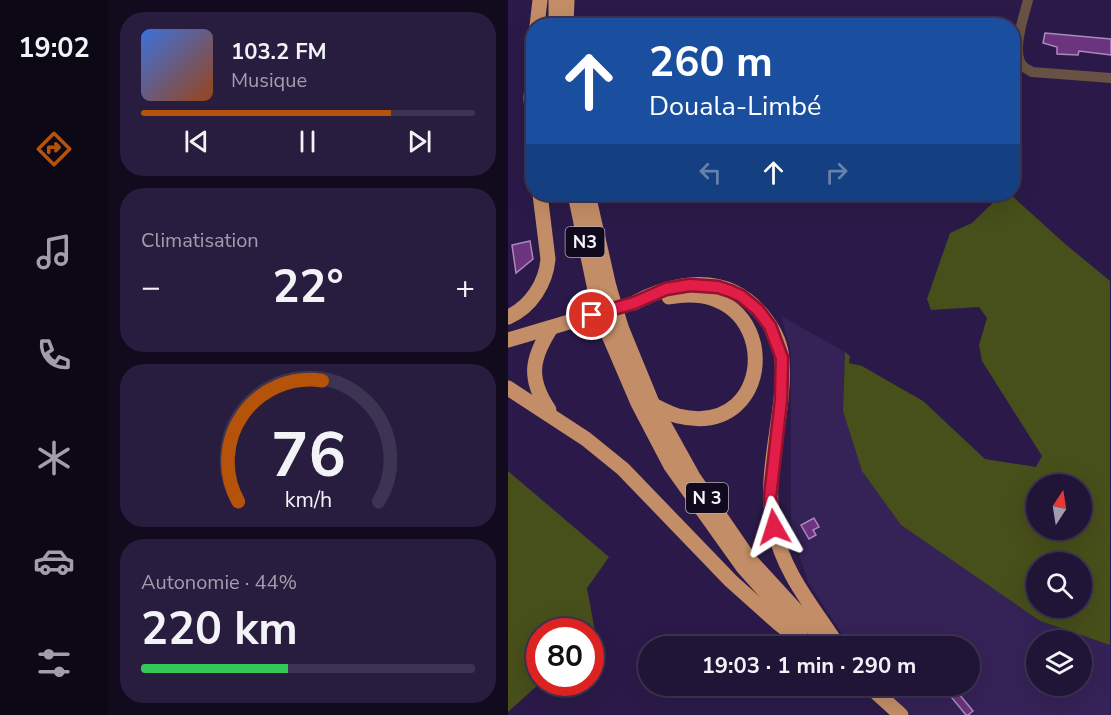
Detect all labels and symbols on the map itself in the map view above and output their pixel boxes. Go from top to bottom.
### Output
road number: N3 [566,227,605,257]
pin [566,289,617,340]
north arrow [1026,474,1092,540]
road number: N 3 [686,483,728,513]
position arrow [742,495,806,559]
speed limit sign: 80 [526,618,604,696]

